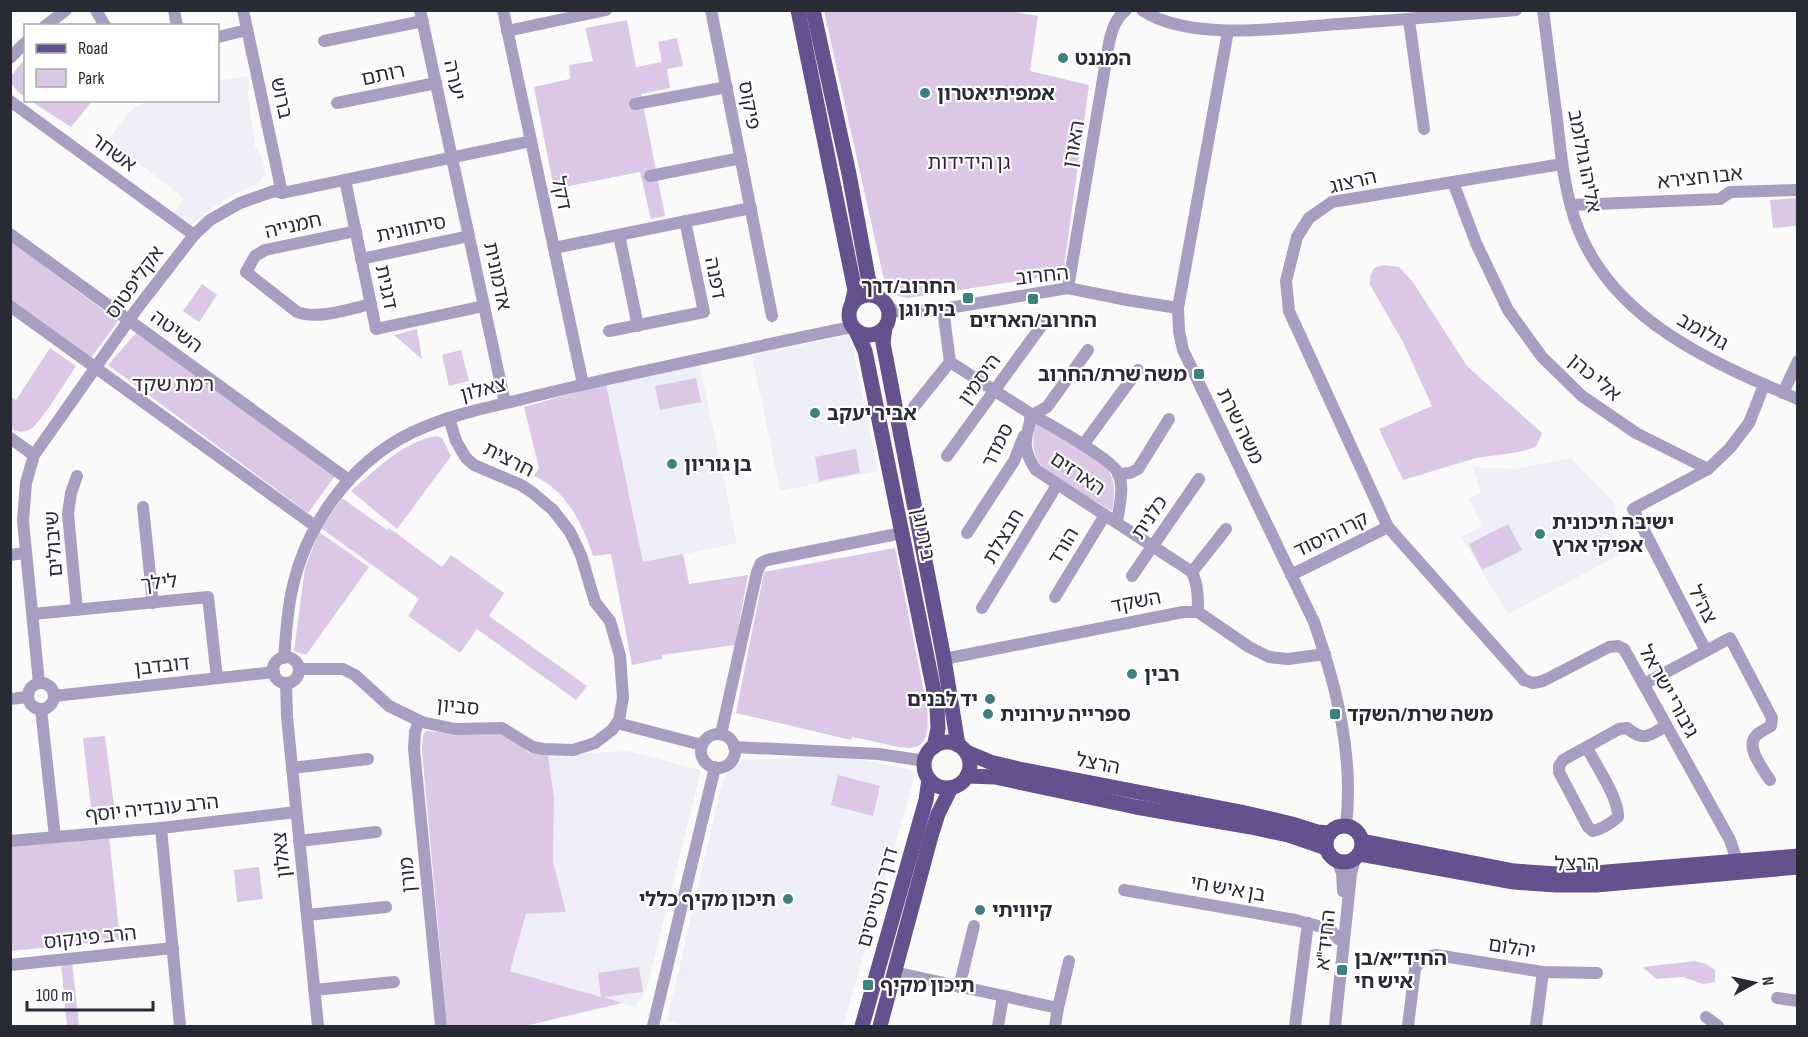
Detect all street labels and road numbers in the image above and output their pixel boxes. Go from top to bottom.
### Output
street label: יערה [438,58,470,103]
street label: רותם [359,59,407,91]
street label: ברוש [265,75,297,121]
street label: פיקוס [733,79,765,132]
street label: אליהו גולומב [1562,107,1606,215]
street label: האורן [1058,118,1090,170]
street label: אשחר [86,128,141,177]
street label: אבו חצירא [1656,162,1744,194]
street label: הרצוג [1327,165,1379,199]
street label: דקל [546,174,576,212]
street label: חמנייה [262,208,324,244]
street label: סיתוונית [374,210,448,248]
street label: אדמונית [478,240,516,312]
street label: אקליפטוס [100,241,169,324]
street label: דפנה [699,255,731,301]
street label: החרוב [1014,261,1070,291]
street label: דגנית [370,263,402,312]
street label: השיטה [146,305,207,359]
street label: גולומב [1673,308,1733,356]
street label: אלי כהן [1563,349,1626,407]
street label: היסמין [953,350,1006,410]
street label: צאלון [458,373,509,407]
street label: משה שרת [1211,384,1269,468]
street label: סמדר [977,419,1019,472]
street label: חרצית [479,437,538,483]
street label: הארזים [1045,447,1110,501]
street label: כלנית [1127,491,1173,544]
street label: בית וגן [906,505,940,563]
street label: חבצלת [978,505,1030,568]
street label: קרו היסוד [1290,507,1373,563]
street label: שיבולים [40,510,68,578]
street label: הורד [1043,523,1084,570]
street label: לילך [139,569,179,597]
street label: צה"ל [1682,581,1722,628]
street label: השקד [1109,585,1163,619]
street label: גיבורי ישראל [1633,641,1704,742]
street label: דובדבן [133,651,191,681]
street label: סביון [436,693,480,721]
street label: הרצל [1074,748,1122,780]
street label: הרב עובדיה יוסף [84,790,220,828]
street label: צאלון [268,831,296,879]
street label: דרך הטייסים [852,844,904,950]
street label: הרצל [1555,852,1600,876]
street label: מורן [394,856,422,894]
street label: בן איש חי [1188,871,1267,907]
street label: החיד"א [1311,909,1341,972]
street label: הרב פינקוס [42,921,138,955]
street label: יהלום [1486,932,1537,964]

